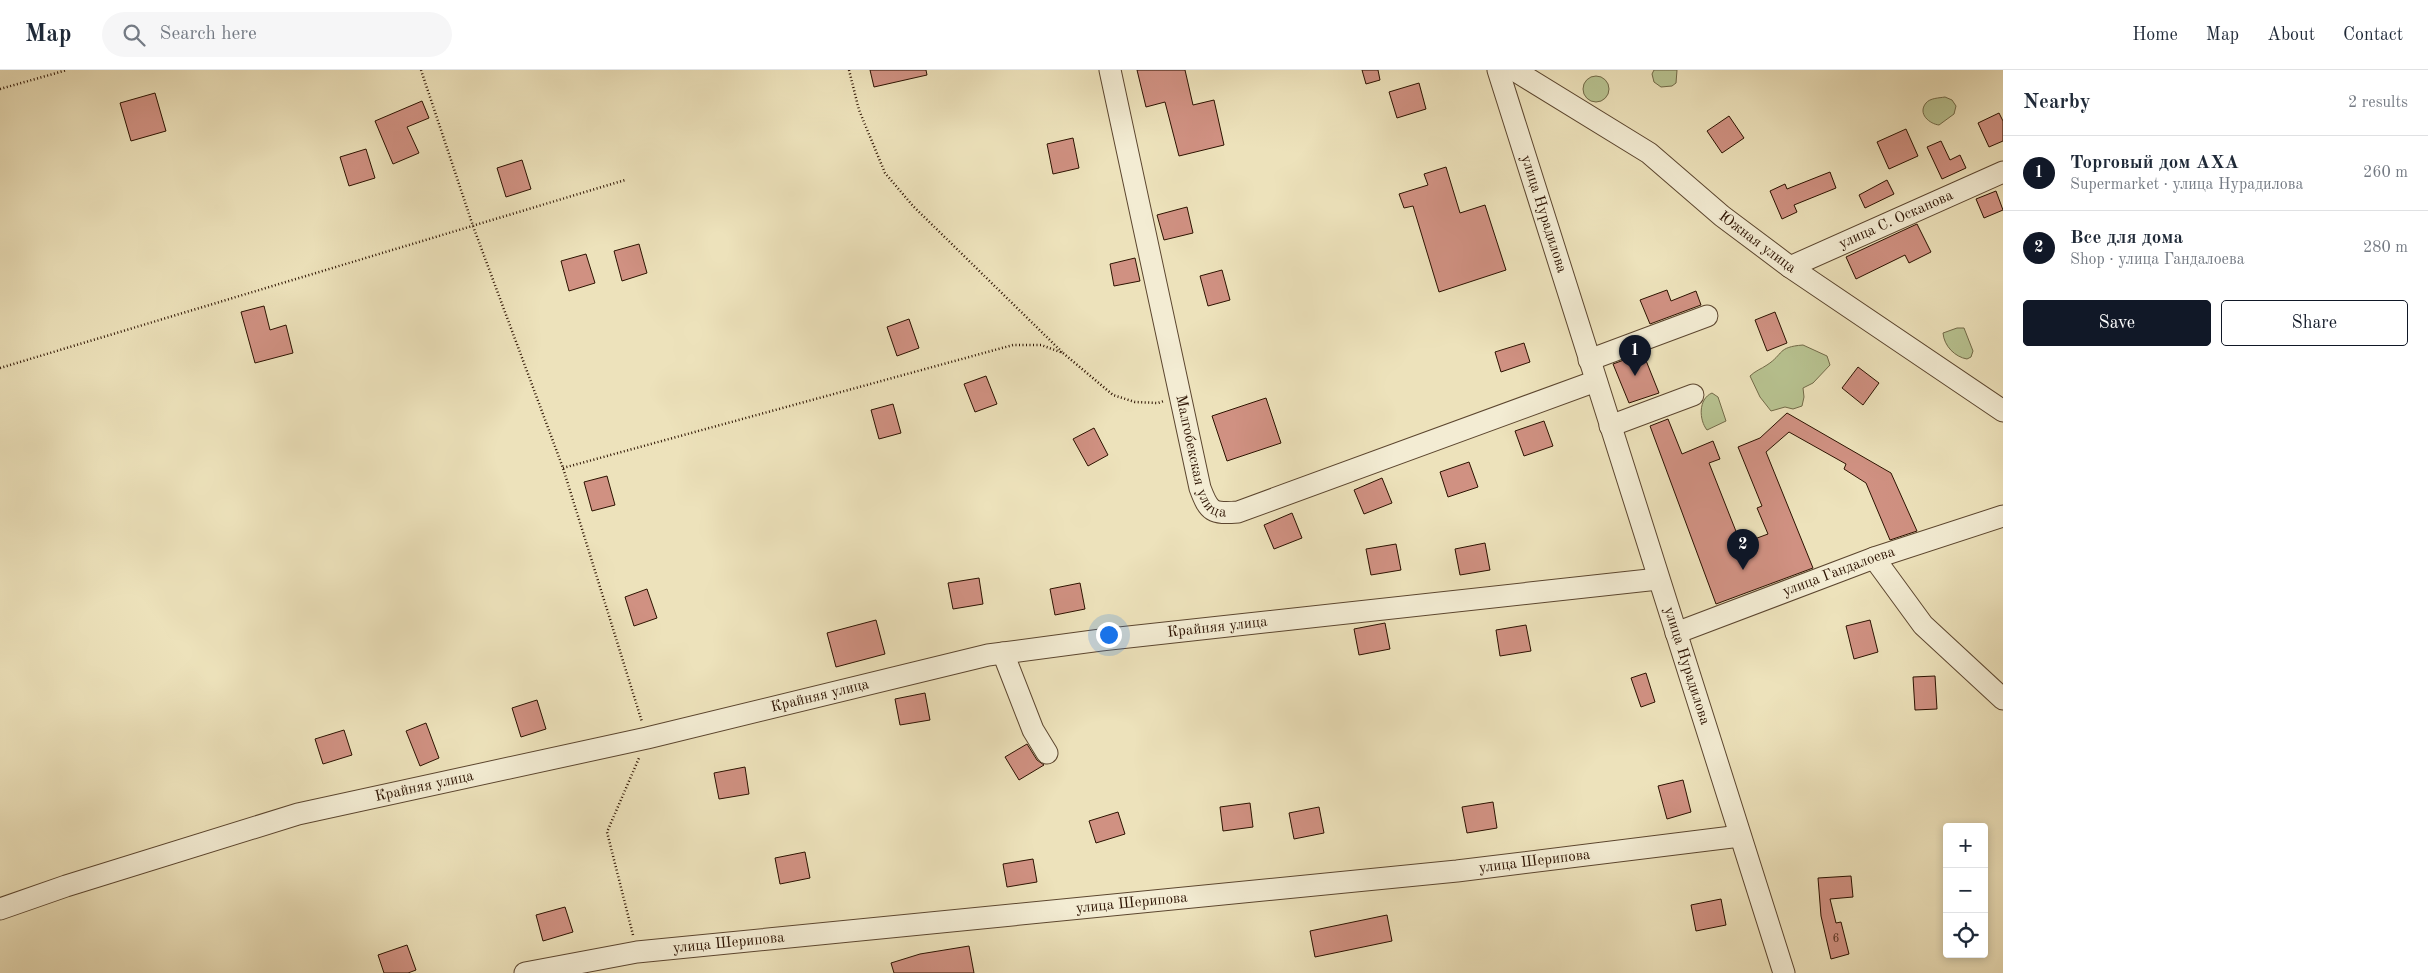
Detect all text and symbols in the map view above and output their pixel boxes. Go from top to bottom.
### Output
search box [102,12,452,57]
icon: search [120,21,148,49]
text: Map [25,23,72,47]
text: Search here [160,25,257,44]
text: Home [2132,26,2178,44]
text: Map [2206,26,2239,44]
text: About [2267,26,2315,44]
text: Contact [2343,26,2403,44]
text: Nearby [2023,92,2091,113]
text: 2 results [2348,95,2408,111]
street label: улица Нурадилова [1518,153,1569,275]
text: Торговый дом АХА [2070,154,2239,173]
text: 1 [2034,165,2044,181]
text: 260 m [2363,165,2408,181]
text: Supermarket · улица Нурадилова [2070,177,2303,193]
street label: улица С. Осканова [1837,188,1956,252]
street label: Южная улица [1716,209,1799,276]
text: Все для дома [2070,229,2183,248]
text: 2 [2034,240,2044,256]
text: 280 m [2363,240,2408,256]
text: Shop · улица Гандалоева [2070,252,2245,268]
button: Save [2023,300,2211,346]
button: Share [2221,300,2408,346]
pin: 1 [1619,335,1651,376]
street label: Малгобекская улица [1173,394,1227,520]
pin: 2 [1727,529,1759,570]
street label: улица Гандалоева [1781,544,1897,599]
street label: улица Нурадилова [1661,605,1713,727]
street label: Крайняя улица [1167,614,1269,640]
your location [1096,622,1122,648]
street label: Крайняя улица [769,677,871,715]
street label: Крайняя улица [373,768,476,805]
map controls [1943,823,1988,958]
button: + [1943,823,1988,868]
street label: улица Шерипова [1478,847,1592,876]
button: − [1943,868,1988,913]
street label: улица Шерипова [1075,890,1189,916]
button: locate [1943,913,1988,958]
street label: улица Шерипова [672,930,786,956]
house number: 6 [1833,933,1840,945]

